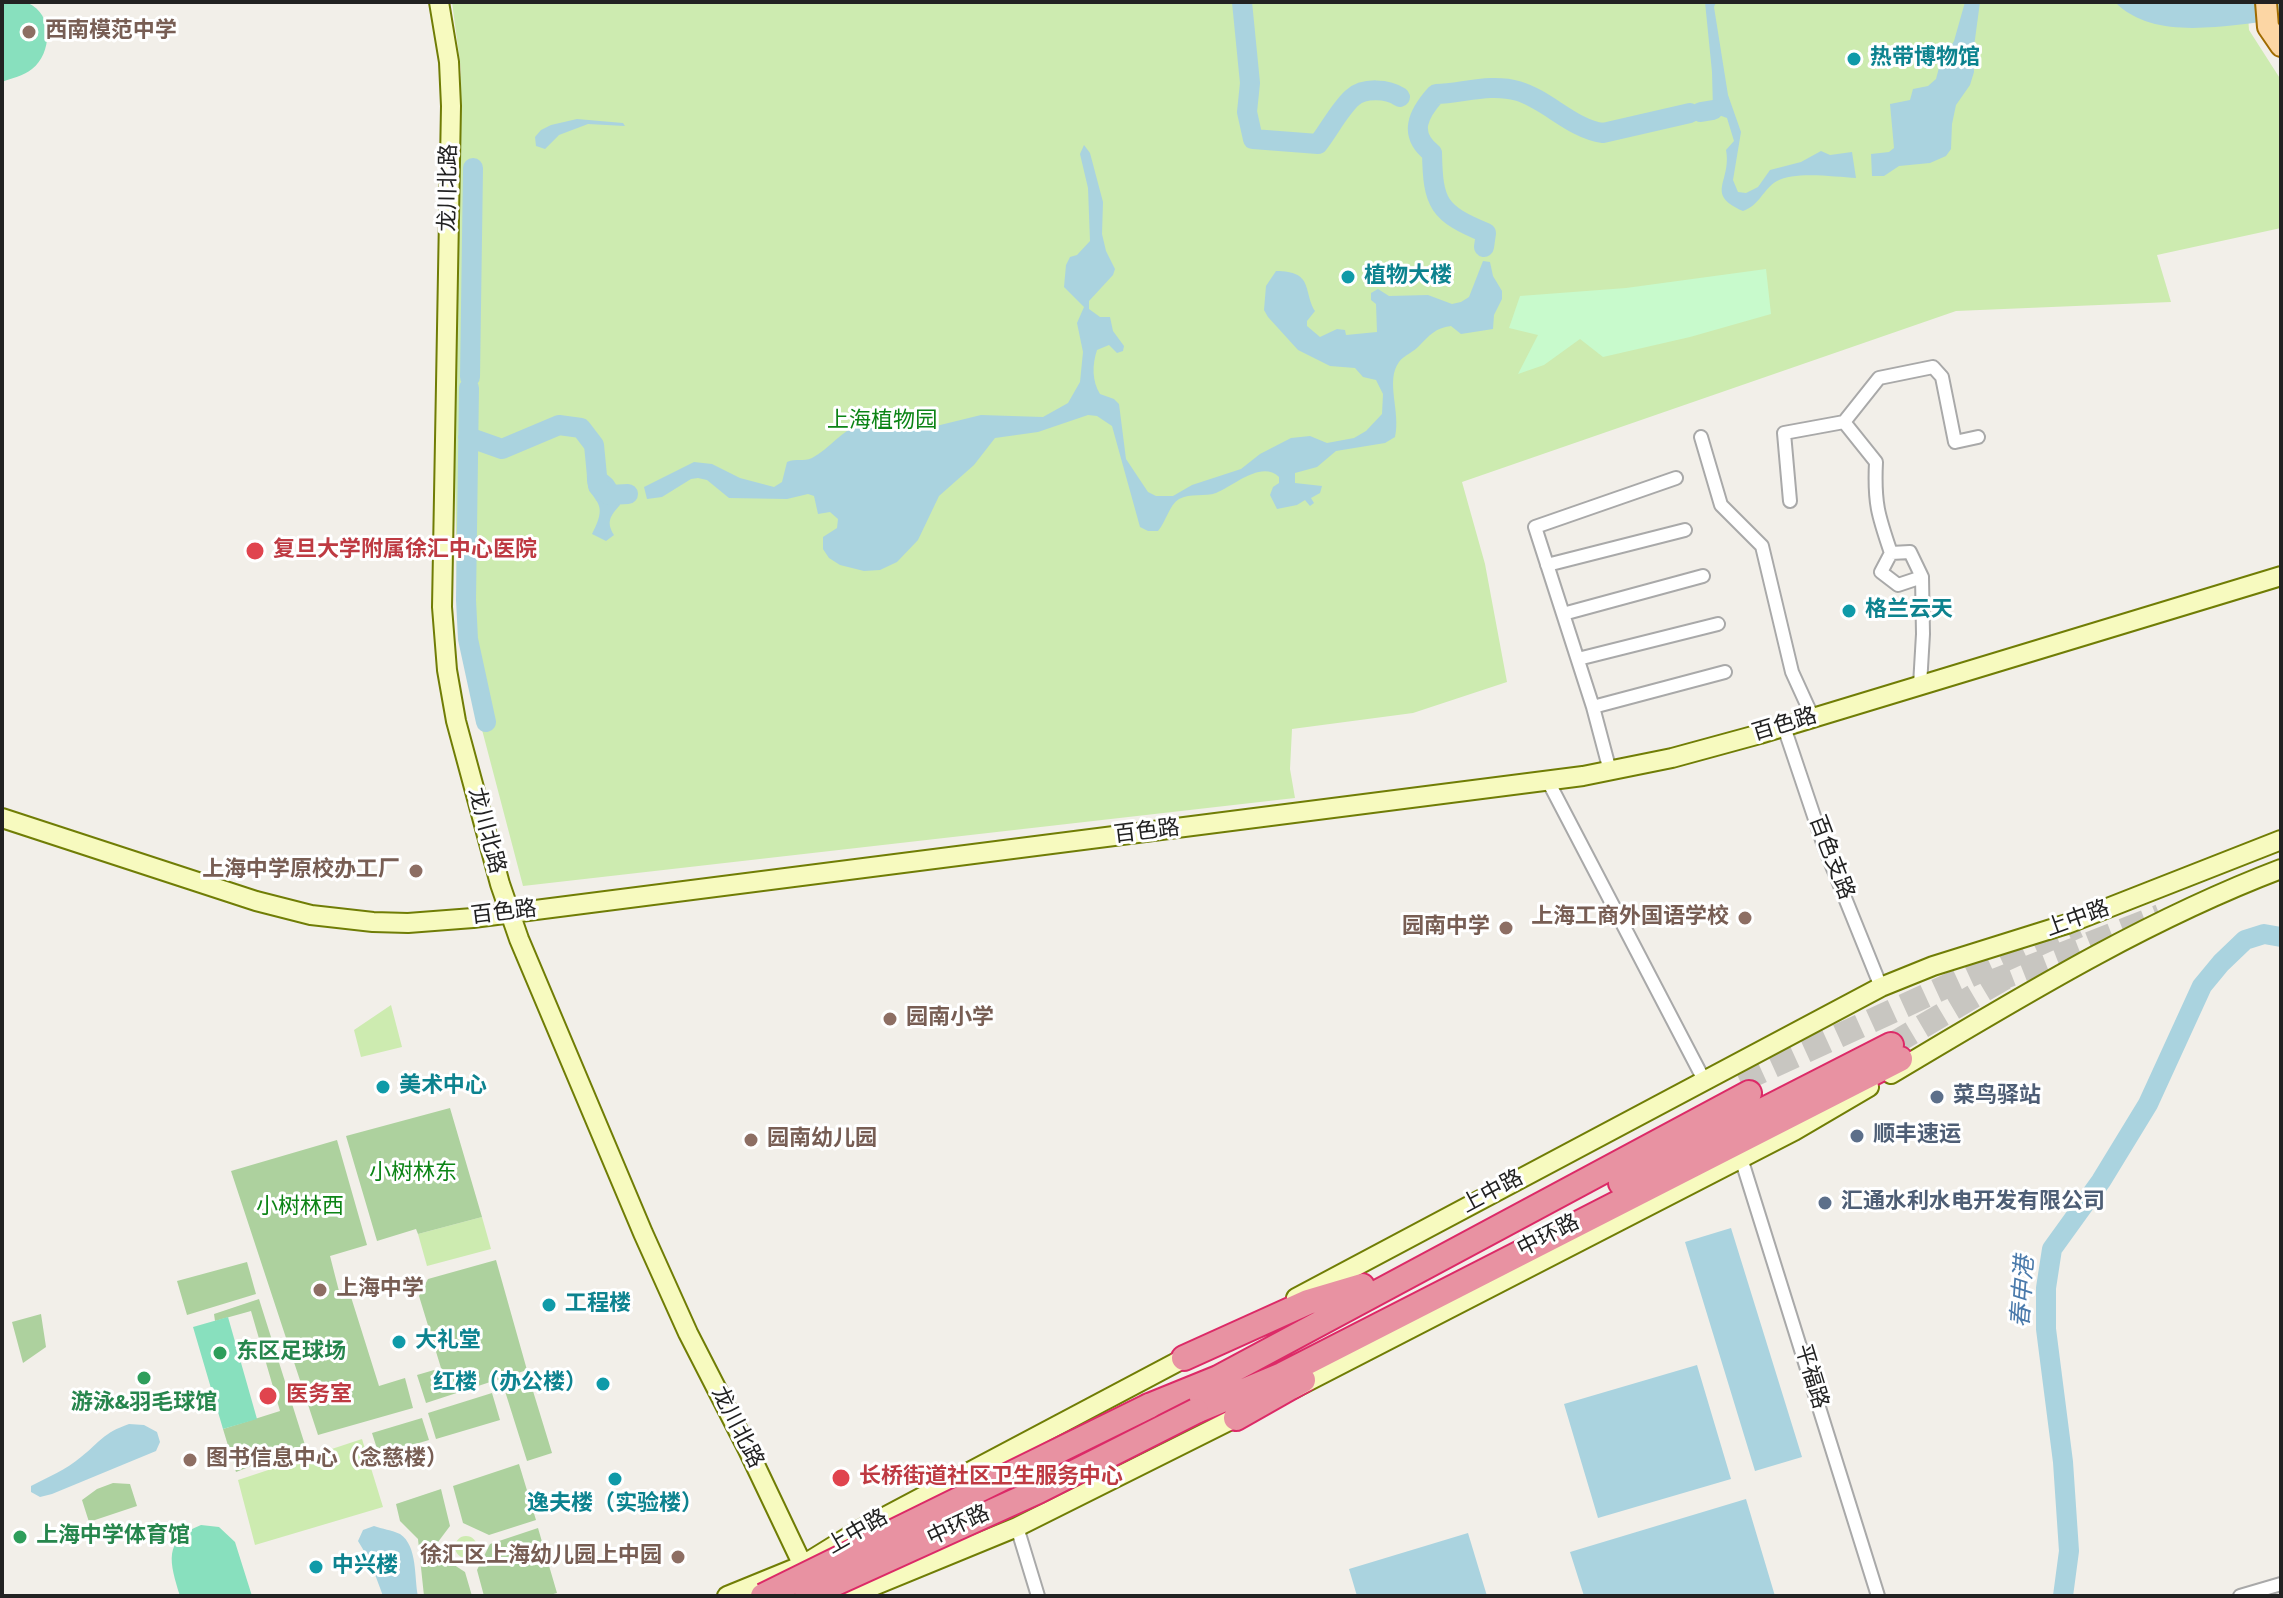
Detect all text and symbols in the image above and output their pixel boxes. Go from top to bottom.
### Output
place label: 西南模范中学 [45,19,177,45]
marker: 西南模范中学 [20,23,38,41]
place label: 热带博物馆 [1870,46,1980,72]
marker: 热带博物馆 [1845,50,1863,68]
street label: 龙川北路 [436,144,464,232]
place label: 植物大楼 [1364,264,1452,290]
marker: 植物大楼 [1339,268,1357,286]
park label: 上海植物园 [827,409,937,435]
place label: 复旦大学附属徐汇中心医院 [273,538,537,564]
marker: 复旦大学附属徐汇中心医院 [244,540,266,562]
place label: 格兰云天 [1865,598,1953,624]
marker: 格兰云天 [1840,602,1858,620]
street label: 百色路 [1750,704,1820,748]
street label: 龙川北路 [461,785,509,877]
street label: 百色支路 [1802,812,1858,904]
street label: 百色路 [1113,816,1181,850]
place label: 上海中学原校办工厂 [202,858,400,884]
marker: 上海中学原校办工厂 [407,862,425,880]
street label: 上中路 [2042,896,2114,944]
street label: 百色路 [470,897,538,931]
place label: 上海工商外国语学校 [1531,905,1729,931]
marker: 上海工商外国语学校 [1736,909,1754,927]
place label: 园南中学 [1402,915,1490,941]
marker: 园南中学 [1497,919,1515,937]
place label: 园南小学 [906,1006,994,1032]
marker: 园南小学 [881,1010,899,1028]
place label: 美术中心 [399,1074,487,1100]
marker: 美术中心 [374,1078,392,1096]
place label: 菜鸟驿站 [1953,1084,2041,1110]
marker: 菜鸟驿站 [1928,1088,1946,1106]
place label: 顺丰速运 [1873,1123,1961,1149]
place label: 园南幼儿园 [767,1127,877,1153]
marker: 顺丰速运 [1848,1127,1866,1145]
marker: 园南幼儿园 [742,1131,760,1149]
park label: 小树林东 [369,1161,457,1187]
street label: 上中路 [1458,1166,1528,1220]
place label: 汇通水利水电开发有限公司 [1841,1190,2105,1216]
marker: 汇通水利水电开发有限公司 [1816,1194,1834,1212]
park label: 小树林西 [256,1195,344,1221]
street label: 中环路 [1514,1210,1584,1264]
water label: 春申港 [2008,1255,2042,1329]
place label: 上海中学 [336,1277,424,1303]
marker: 上海中学 [311,1281,329,1299]
place label: 工程楼 [565,1292,631,1318]
marker: 工程楼 [540,1296,558,1314]
place label: 大礼堂 [415,1329,481,1355]
marker: 大礼堂 [390,1333,408,1351]
place label: 东区足球场 [236,1340,346,1366]
street label: 平福路 [1788,1342,1832,1412]
marker: 东区足球场 [211,1344,229,1362]
marker: 游泳&羽毛球馆 [135,1369,153,1387]
place label: 红楼（办公楼） [433,1371,587,1397]
marker: 红楼（办公楼） [594,1375,612,1393]
place label: 医务室 [286,1383,352,1409]
street label: 龙川北路 [704,1383,768,1473]
marker: 医务室 [257,1385,279,1407]
place label: 游泳&羽毛球馆 [71,1391,217,1417]
place label: 图书信息中心（念慈楼） [206,1447,448,1473]
marker: 图书信息中心（念慈楼） [181,1451,199,1469]
place label: 长桥街道社区卫生服务中心 [859,1465,1123,1491]
marker: 长桥街道社区卫生服务中心 [830,1467,852,1489]
marker: 逸夫楼（实验楼） [606,1470,624,1488]
place label: 逸夫楼（实验楼） [527,1492,703,1518]
street label: 中环路 [924,1501,994,1553]
street label: 上中路 [823,1505,893,1561]
place label: 上海中学体育馆 [36,1524,190,1550]
marker: 上海中学体育馆 [11,1528,29,1546]
place label: 徐汇区上海幼儿园上中园 [420,1544,662,1570]
marker: 徐汇区上海幼儿园上中园 [669,1548,687,1566]
place label: 中兴楼 [332,1554,398,1580]
marker: 中兴楼 [307,1558,325,1576]

